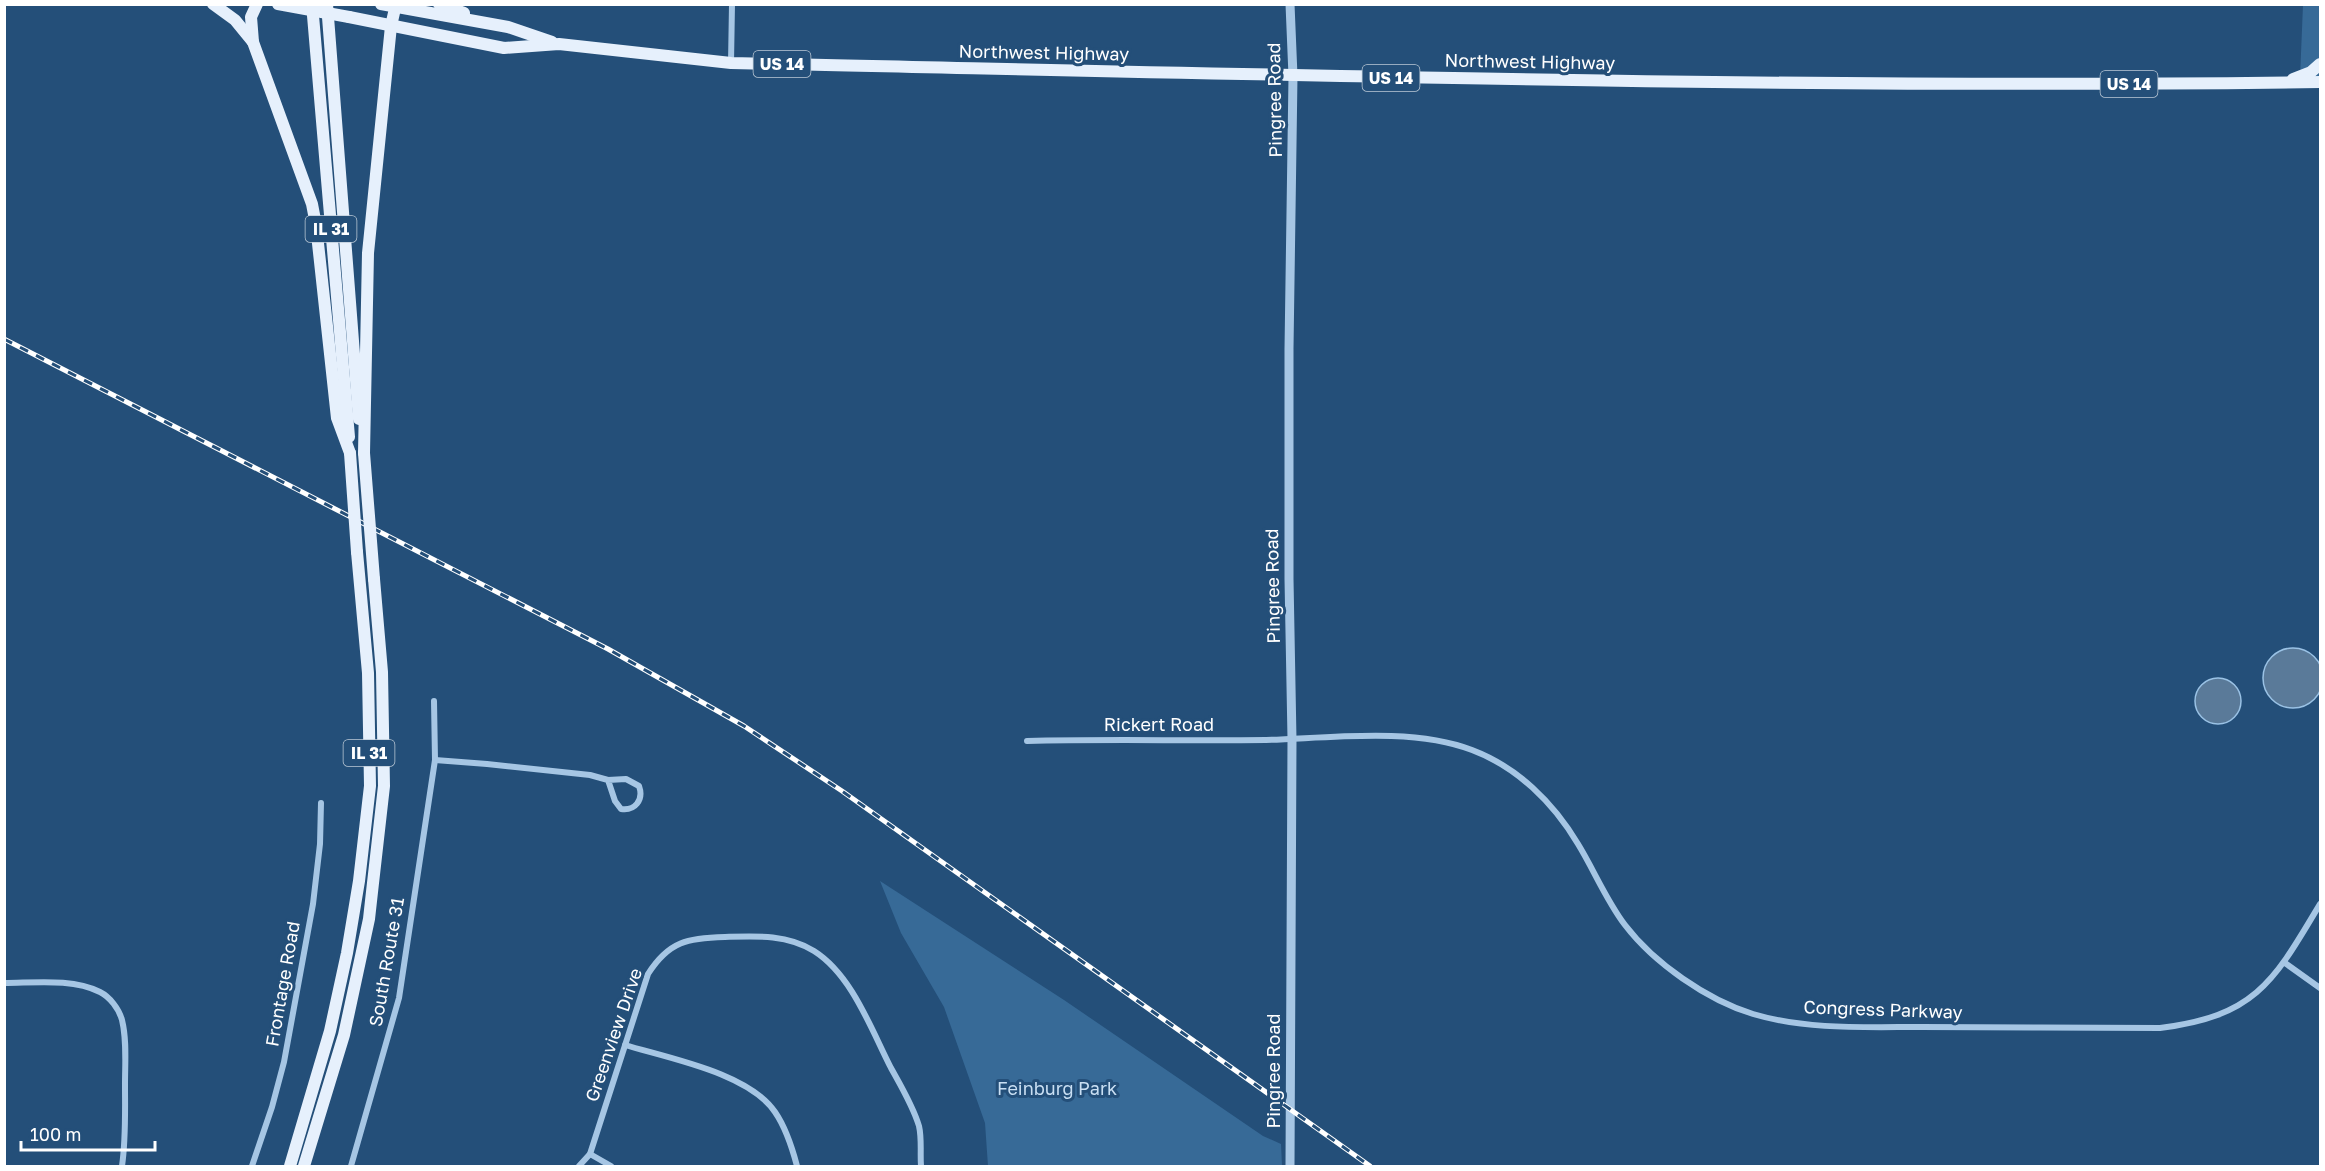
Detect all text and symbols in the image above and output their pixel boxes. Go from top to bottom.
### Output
street label: Northwest Highway [959,40,1130,64]
street label: Pingree Road [1262,42,1286,158]
street label: Northwest Highway [1445,49,1616,73]
road number: US 14 [754,51,810,77]
road number: US 14 [1362,65,1420,91]
road number: US 14 [2100,71,2158,97]
road number: IL 31 [306,216,356,242]
street label: Pingree Road [1260,528,1284,644]
street label: Rickert Road [1104,713,1214,735]
road number: IL 31 [344,740,394,766]
street label: South Route 31 [364,895,408,1028]
street label: Frontage Road [260,920,304,1048]
street label: Greenview Drive [580,965,646,1104]
street label: Congress Parkway [1803,995,1963,1023]
street label: Pingree Road [1262,1013,1284,1129]
park label: Feinburg Park [997,1077,1117,1099]
scale bar [21,1114,154,1152]
text: 100 m [30,1123,81,1145]

